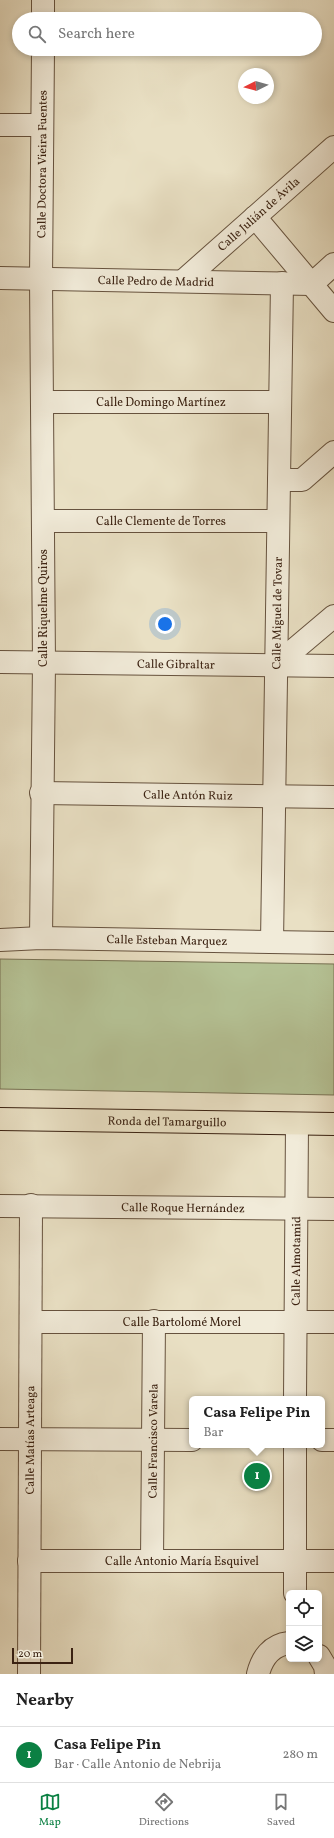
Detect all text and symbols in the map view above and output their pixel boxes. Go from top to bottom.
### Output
search box [12,12,322,56]
icon: search [26,23,48,45]
text: Search here [58,24,135,45]
north arrow [238,68,274,104]
street label: Calle Doctora Vieira Fuentes [34,90,52,238]
street label: Calle Julián de Ávila [215,174,304,255]
street label: Calle Pedro de Madrid [98,273,215,291]
street label: Calle Domingo Martínez [96,395,226,411]
street label: Calle Clemente de Torres [96,514,226,530]
street label: Calle Riquelme Quiros [36,549,52,667]
street label: Calle Miguel de Tovar [269,556,287,670]
your location [155,614,175,634]
street label: Calle Gibraltar [137,657,215,674]
street label: Calle Antón Ruiz [143,787,233,805]
street label: Calle Esteban Marquez [106,932,227,950]
street label: Ronda del Tamarguillo [107,1114,227,1131]
street label: Calle Roque Hernández [121,1200,245,1217]
street label: Calle Almotamid [289,1216,305,1306]
street label: Calle Bartolomé Morel [123,1315,242,1331]
street label: Calle Francisco Varela [146,1383,162,1499]
street label: Calle Matías Arteaga [23,1386,39,1494]
popup [189,1396,325,1448]
text: Casa Felipe Pin [203,1403,311,1424]
text: Bar [203,1424,224,1442]
pin: 1 [244,1461,270,1491]
street label: Calle Antonio María Esquivel [105,1554,259,1570]
map controls [286,1590,322,1662]
button: locate [286,1590,322,1626]
button: layers [286,1626,322,1662]
scale bar [12,1646,73,1665]
text: 20 m [18,1647,42,1662]
text: Nearby [16,1689,74,1712]
text: Casa Felipe Pin [54,1735,161,1756]
text: 1 [26,1746,32,1764]
text: 280 m [282,1746,318,1764]
text: Bar · Calle Antonio de Nebrija [54,1756,221,1774]
tab: Map [39,1791,61,1830]
tab: Directions [139,1791,189,1830]
tab: Saved [267,1791,295,1830]

